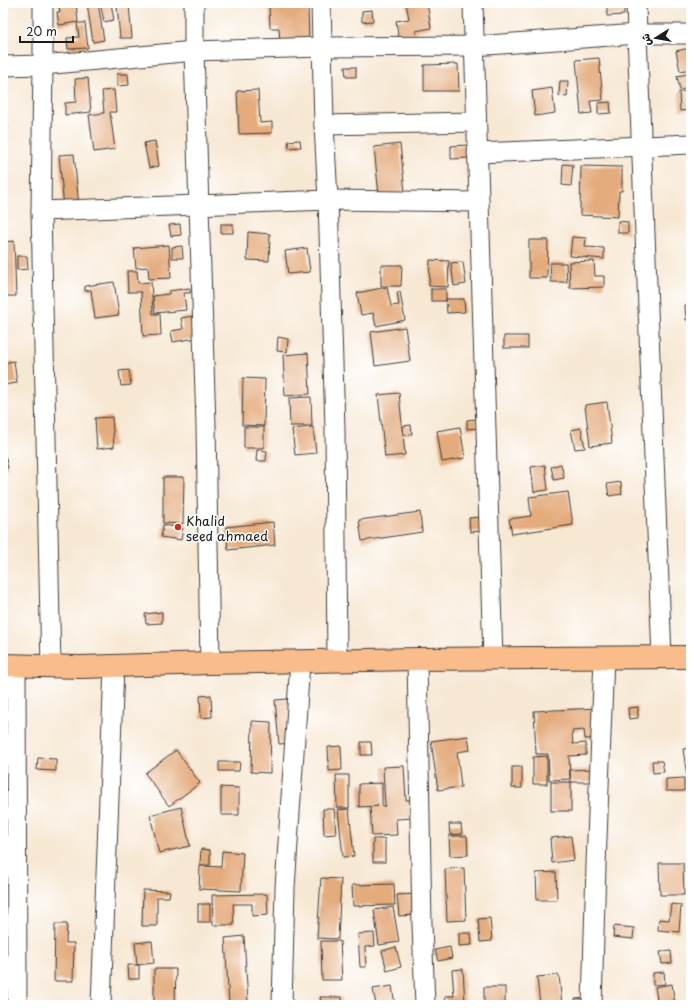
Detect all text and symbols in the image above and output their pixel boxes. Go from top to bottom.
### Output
scale bar [20,18,73,44]
north arrow [636,18,676,58]
text: 20 m [26,22,57,40]
text: ش [636,32,655,48]
place label: Khalid seed ahmaed [186,511,268,545]
marker: Khalid seed ahmaed [173,522,183,532]

